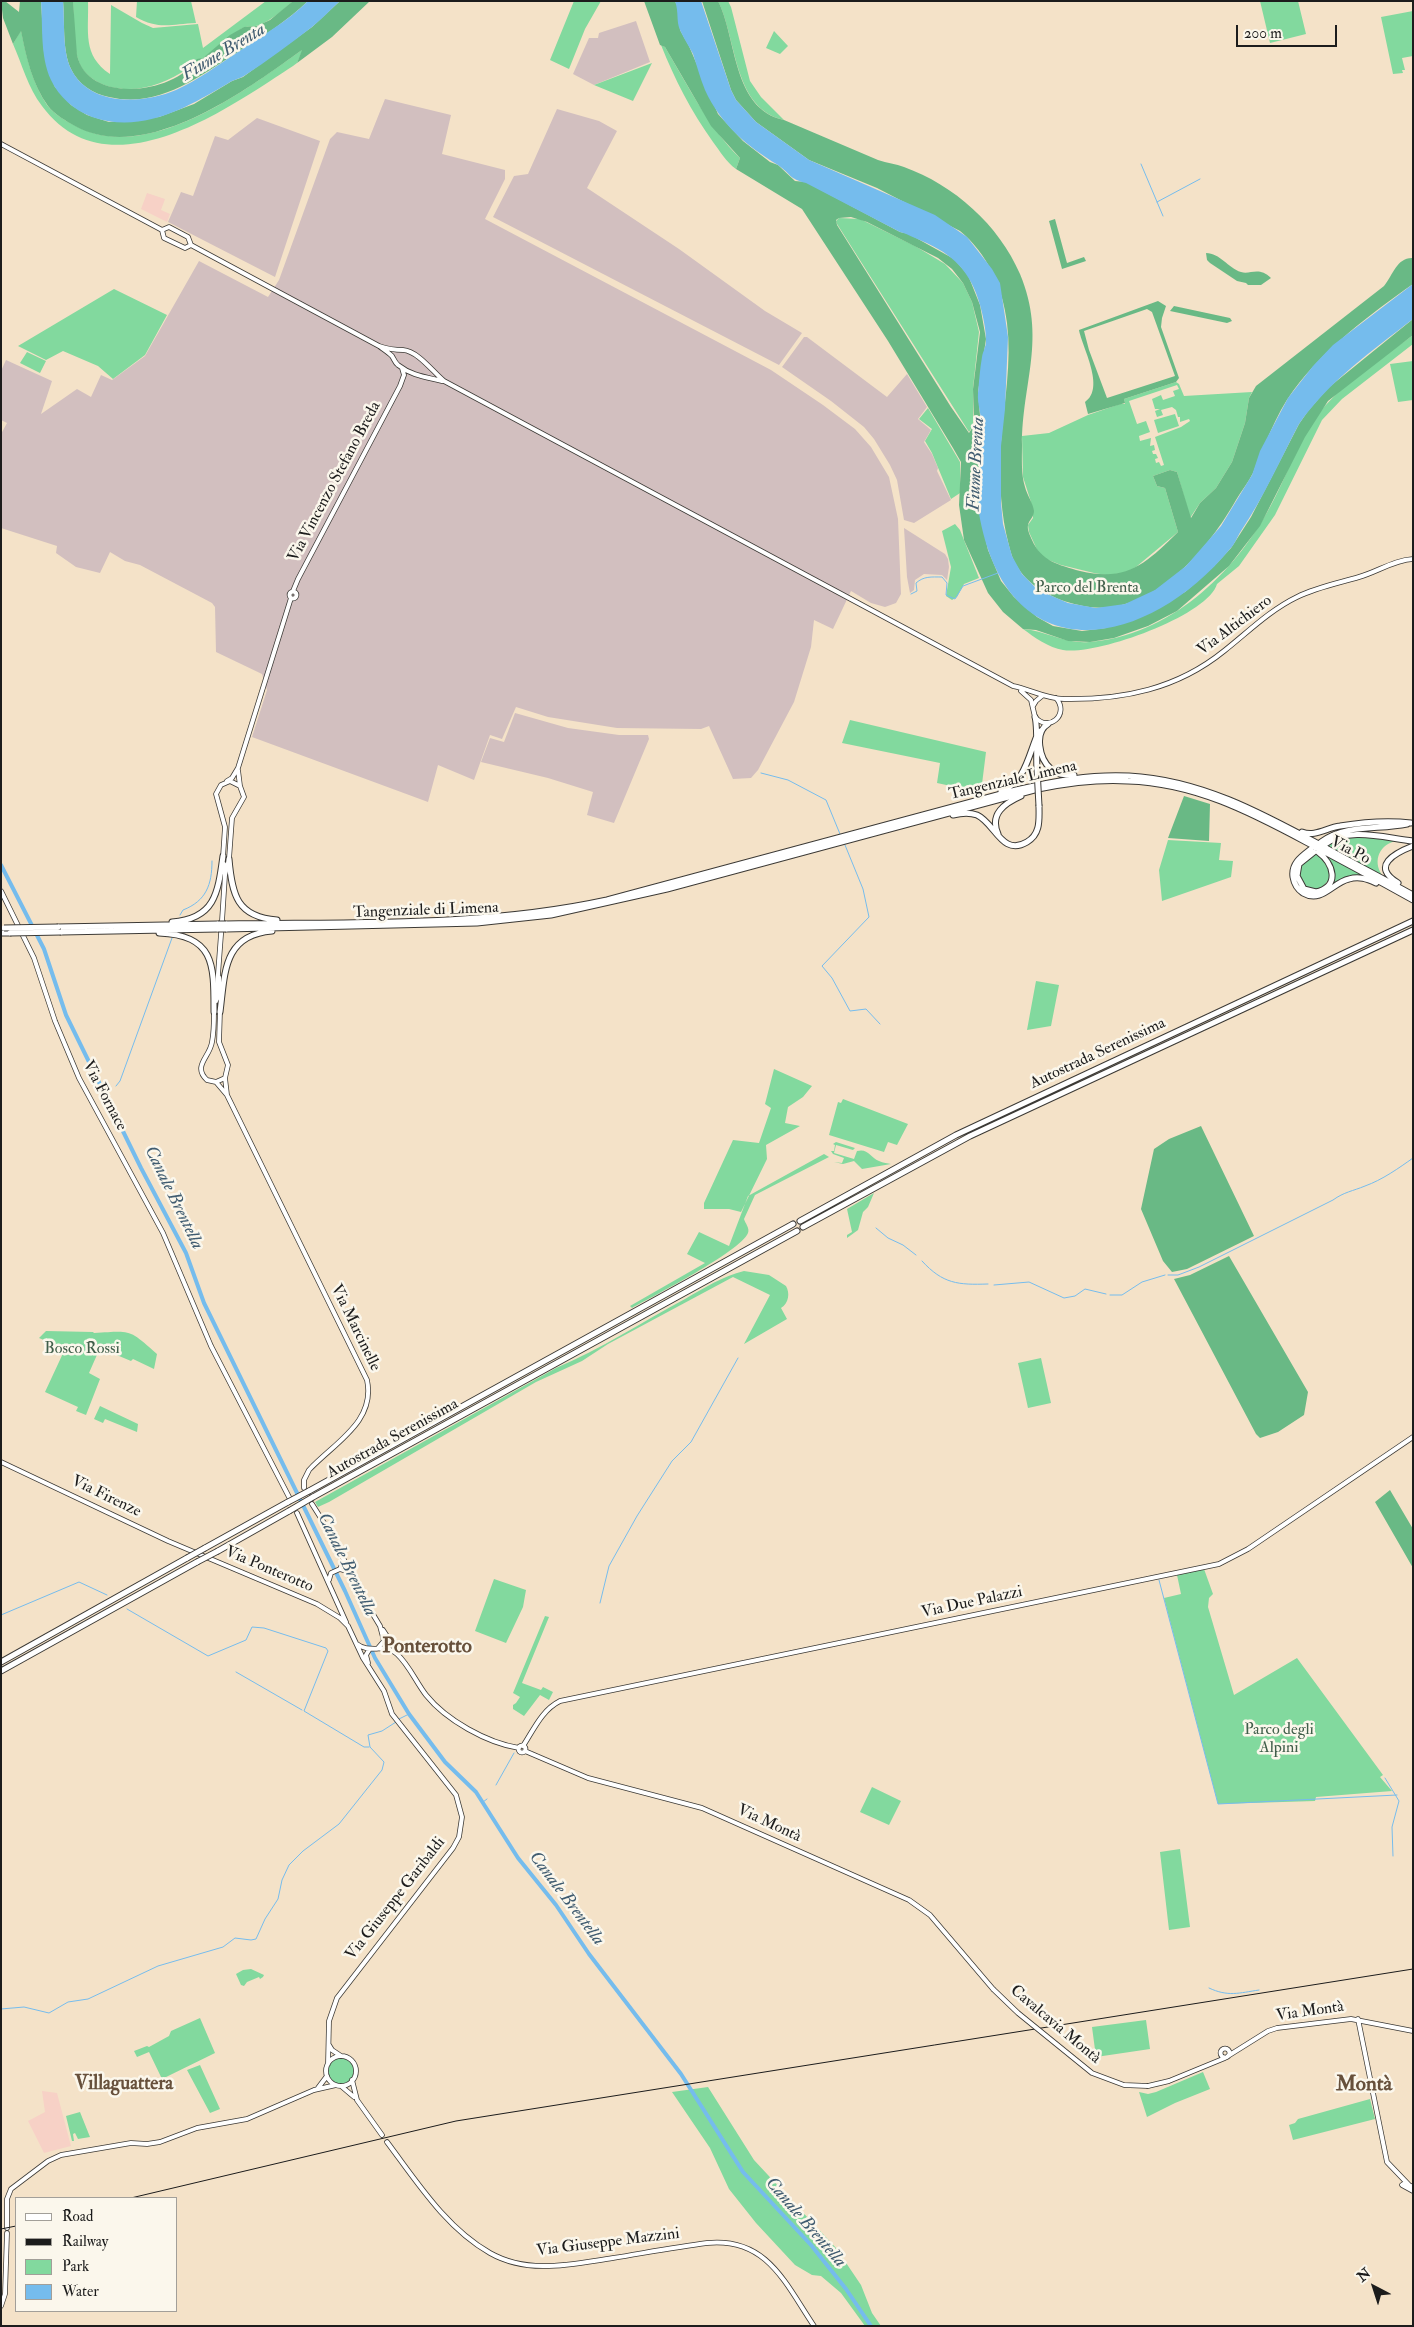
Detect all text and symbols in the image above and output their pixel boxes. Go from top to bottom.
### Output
scale bar [1239,15,1340,47]
water label: Fiume Brenta [178,20,270,86]
text: 200 m [1244,24,1282,43]
street label: Via Vincenzo Stefano Breda [285,399,385,565]
water label: Fiume Brenta [964,417,990,511]
park label: Parco del Brenta [1035,579,1139,599]
street label: Via Altichiero [1194,592,1276,660]
street label: Tangenziale Limena [947,757,1079,805]
street label: Via Po [1327,833,1373,869]
street label: Tangenziale di Limena [353,899,499,923]
street label: Autostrada Serenissima [1027,1014,1169,1094]
street label: Via Fornace [78,1058,130,1134]
water label: Canale Brentella [139,1143,207,1253]
street label: Via Marcinelle [326,1282,384,1374]
park label: Bosco Rossi [44,1340,120,1360]
street label: Autostrada Serenissima [324,1395,462,1483]
street label: Via Firenze [68,1472,144,1522]
water label: Canale Brentella [312,1510,380,1620]
street label: Via Ponterotto [222,1543,316,1597]
street label: Via Due Palazzi [920,1583,1024,1623]
district label: Ponterotto [382,1634,472,1660]
park label: Parco degli Alpini [1244,1721,1314,1759]
street label: Via Montà [734,1801,804,1847]
street label: Via Giuseppe Garibaldi [342,1834,450,1964]
water label: Canale Brentella [524,1848,608,1950]
street label: Cavalcavia Montà [1006,1982,1104,2068]
street label: Via Montà [1275,1998,1345,2026]
district label: Montà [1336,2072,1392,2098]
district label: Villaguattera [75,2074,173,2096]
water label: Canale Brentella [760,2173,850,2273]
legend [15,2197,178,2312]
text: Road [62,2207,93,2226]
street label: Via Giuseppe Mazzini [535,2225,681,2261]
text: Railway [62,2232,108,2251]
text: Park [62,2257,89,2276]
north arrow [1349,2262,1399,2312]
text: N [1354,2265,1374,2286]
text: Water [62,2282,99,2301]

